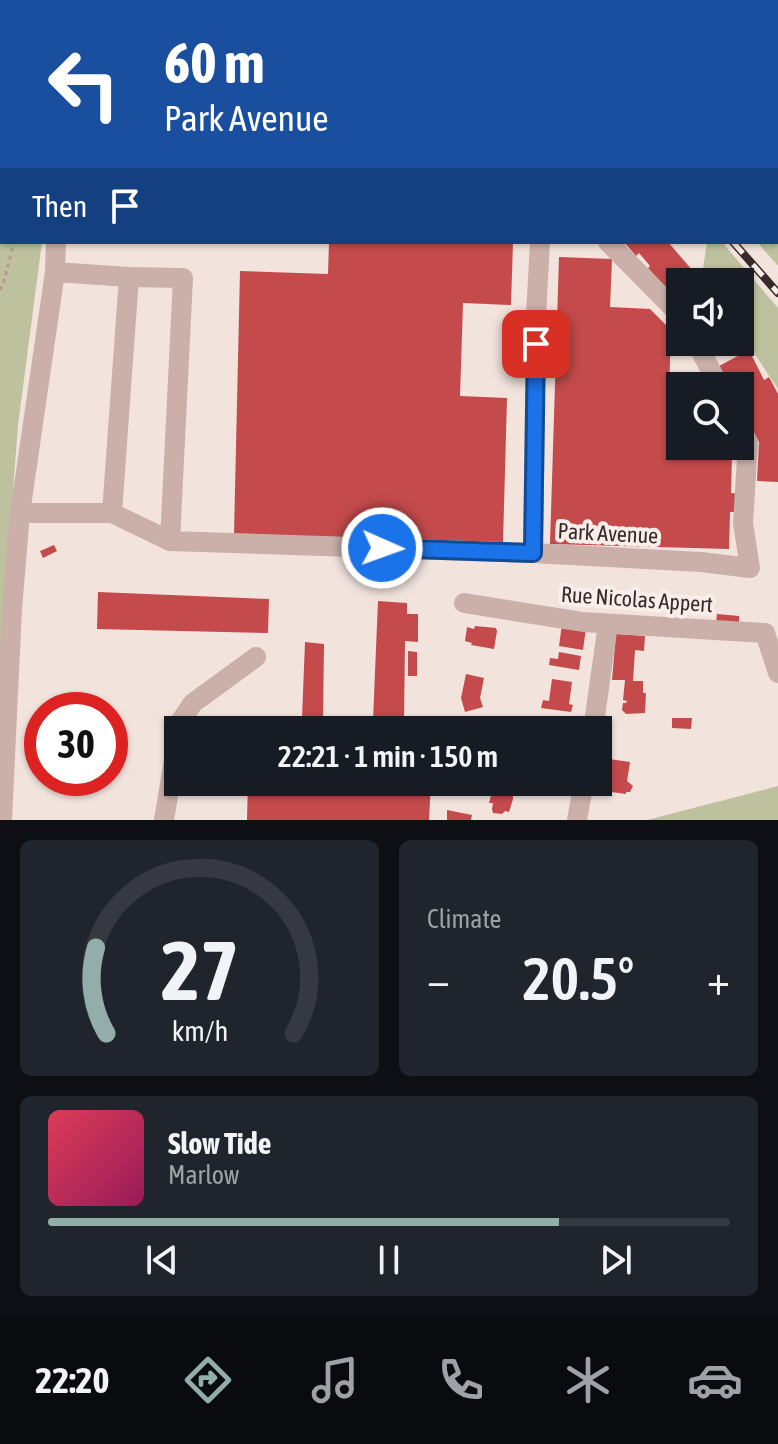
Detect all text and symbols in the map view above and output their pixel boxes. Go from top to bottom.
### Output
text: 60 m [164,31,265,95]
icon: left [32,32,136,136]
text: Park Avenue [164,97,329,139]
icon: arrive [103,184,147,228]
text: Then [32,189,87,223]
map controls [666,268,754,460]
button: sound [666,268,754,356]
pin [502,310,570,378]
icon: arrive [514,322,558,366]
button: search [666,372,754,460]
position arrow [340,506,424,590]
street label: Park Avenue [557,517,659,549]
street label: Rue Nicolas Appert [560,581,714,617]
speed limit sign: 30 [24,692,128,796]
text: 22:21 · 1 min · 150 m [278,739,498,773]
text: Climate [427,904,501,934]
text: 27 [160,922,239,1018]
text: 20.5° [523,944,634,1013]
text: − [427,954,450,1004]
text: + [707,954,730,1004]
text: km/h [171,1014,228,1047]
text: Slow Tide [168,1126,271,1160]
text: Marlow [168,1160,239,1190]
icon: previous [140,1238,184,1282]
icon: pause [367,1238,411,1282]
icon: next [594,1238,638,1282]
icon: directions [180,1352,236,1408]
icon: music [307,1352,363,1408]
icon: phone [433,1352,489,1408]
icon: climate [560,1352,616,1408]
icon: car [687,1352,743,1408]
text: 22:20 [35,1359,109,1401]

